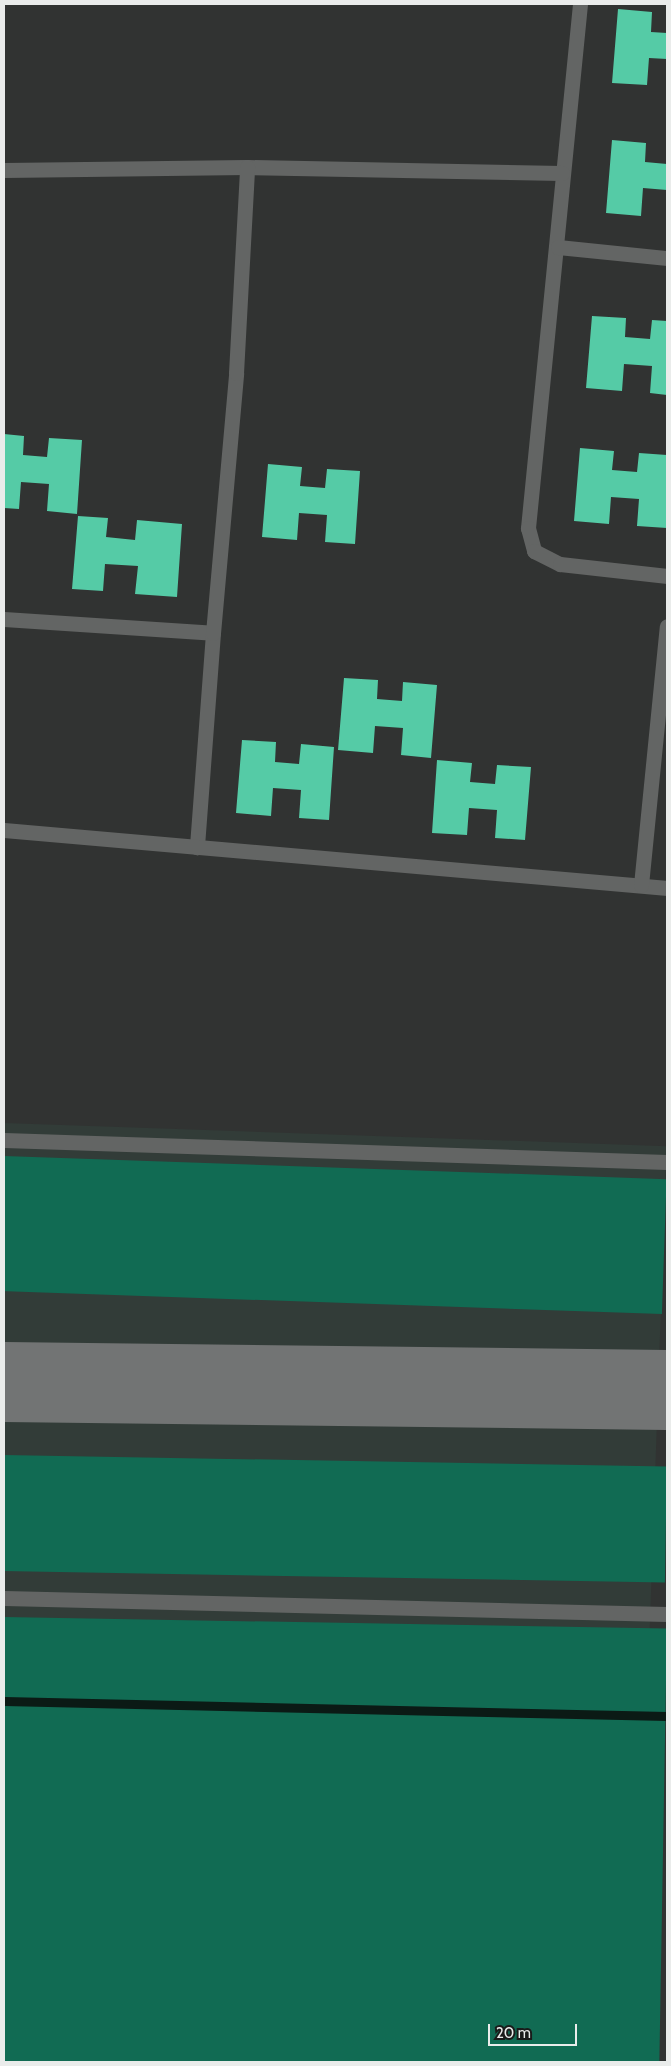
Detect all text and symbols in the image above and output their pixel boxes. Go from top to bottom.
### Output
scale bar [491,2014,580,2046]
text: 20 m [496,2024,531,2042]

